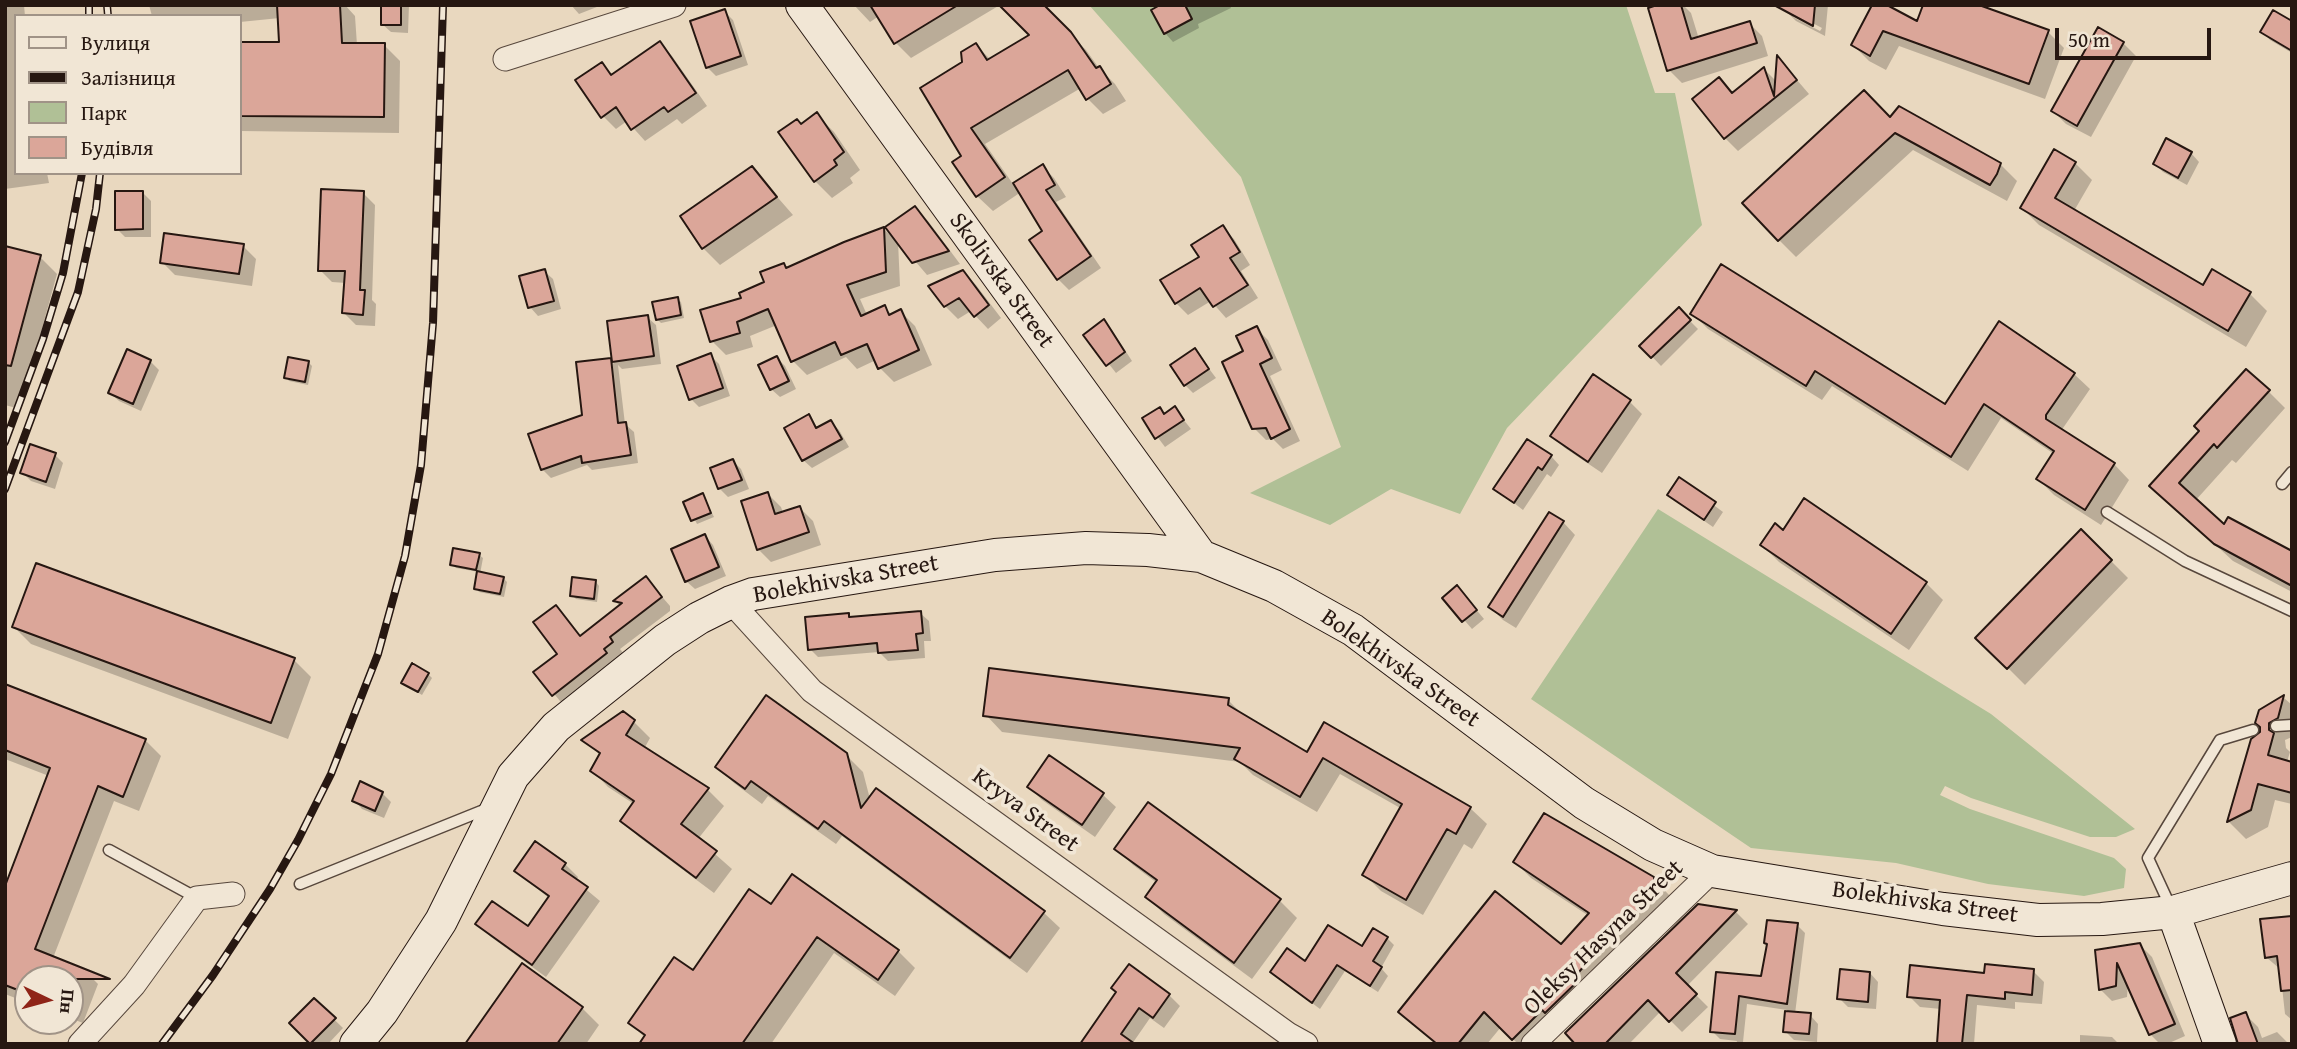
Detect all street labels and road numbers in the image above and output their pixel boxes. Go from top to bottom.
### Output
street label: Skolivska Street [942,208,1060,354]
street label: Bolekhivska Street [751,550,941,610]
street label: Bolekhivska Street [1315,603,1485,735]
street label: Kryva Street [966,763,1084,859]
street label: Oleksy Hasyna Street [1518,854,1690,1022]
street label: Bolekhivska Street [1830,876,2020,930]

